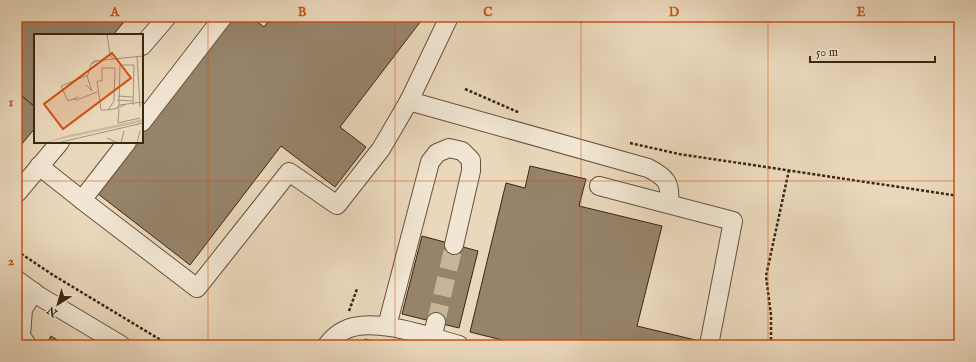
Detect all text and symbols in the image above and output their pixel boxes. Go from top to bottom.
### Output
text: A [110,4,121,21]
text: B [298,4,307,21]
text: C [483,4,493,21]
text: D [669,4,680,21]
text: E [856,4,866,21]
inset map [34,34,143,143]
scale bar [810,38,935,64]
text: 50 m [816,45,838,60]
text: 1 [9,94,14,111]
text: 2 [8,253,14,270]
north arrow [38,284,78,324]
text: N [44,302,61,320]

